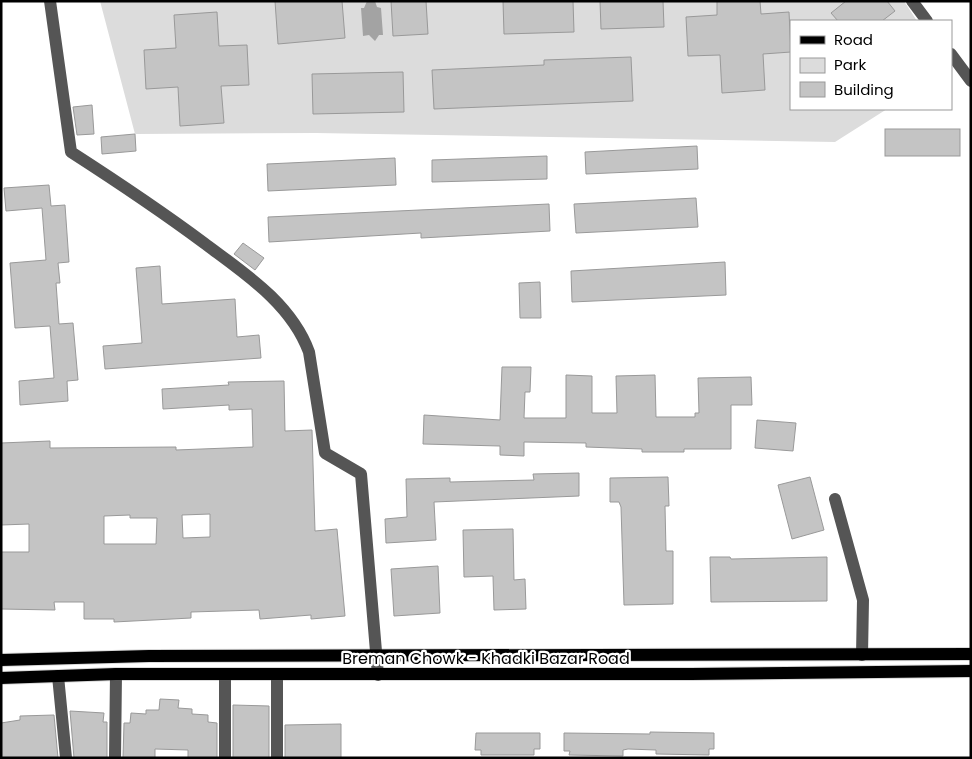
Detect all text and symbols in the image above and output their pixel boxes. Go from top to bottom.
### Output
legend [790,20,952,110]
text: Road [834,29,873,50]
text: Park [834,54,866,75]
text: Building [834,79,894,100]
street label: Breman Chowk - Khadki Bazar Road [342,647,630,670]

